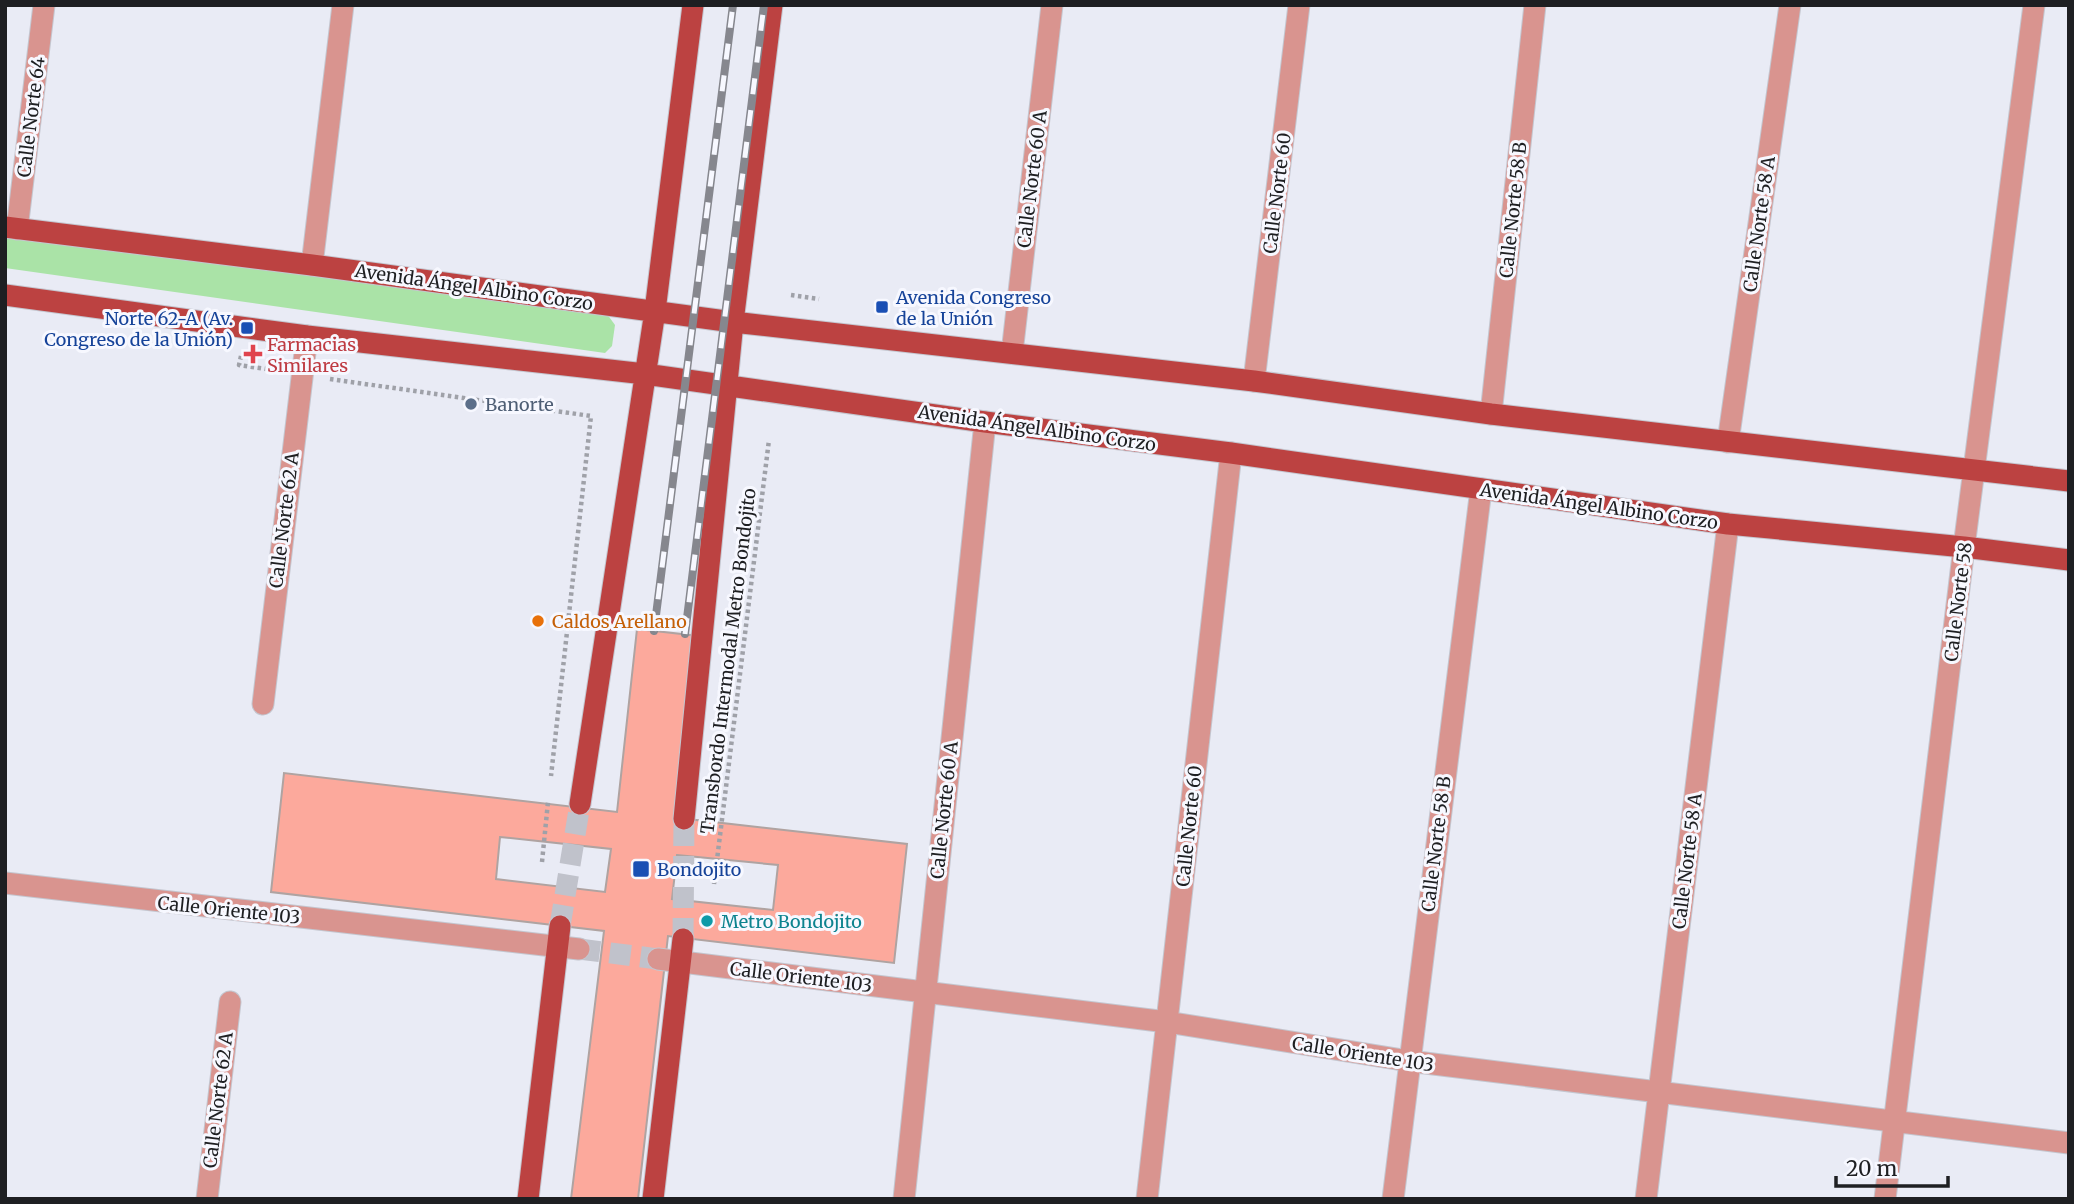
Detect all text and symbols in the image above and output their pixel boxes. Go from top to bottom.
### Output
street label: Calle Norte 64 [12,55,50,179]
street label: Calle Norte 60 A [1012,109,1052,249]
street label: Calle Norte 60 [1258,131,1296,255]
street label: Calle Norte 58 B [1494,141,1532,279]
street label: Calle Norte 58 A [1738,154,1780,293]
street label: Avenida Ángel Albino Corzo [353,259,594,315]
place label: Avenida Congreso de la Unión [895,286,1051,330]
marker: Avenida Congreso de la Unión [874,299,890,315]
place label: Norte 62-A (Av. Congreso de la Unión) [44,307,233,351]
marker: Norte 62-A (Av. Congreso de la Unión) [239,320,255,336]
place label: Farmacias Similares [267,333,356,377]
marker: Farmacias Similares [245,346,261,362]
place label: Banorte [485,393,554,416]
marker: Banorte [463,396,479,412]
street label: Avenida Ángel Albino Corzo [916,400,1157,456]
street label: Calle Norte 62 A [264,450,304,589]
street label: Avenida Ángel Albino Corzo [1478,478,1719,534]
street label: Transbordo Intermodal Metro Bondojito [695,487,761,835]
street label: Calle Norte 58 [1939,541,1977,663]
place label: Caldos Arellano [552,610,687,633]
marker: Caldos Arellano [530,613,546,629]
street label: Calle Norte 60 A [925,740,963,880]
street label: Calle Norte 60 [1171,764,1207,888]
street label: Calle Norte 58 B [1416,775,1456,913]
street label: Calle Norte 58 A [1667,791,1707,930]
place label: Bondojito [657,858,741,881]
marker: Bondojito [631,859,651,879]
street label: Calle Oriente 103 [157,891,301,929]
place label: Metro Bondojito [721,910,862,933]
marker: Metro Bondojito [699,913,715,929]
street label: Calle Oriente 103 [729,957,873,997]
street label: Calle Norte 62 A [198,1030,238,1169]
street label: Calle Oriente 103 [1290,1031,1436,1077]
scale bar [1836,1144,1948,1188]
text: 20 m [1846,1155,1898,1182]

